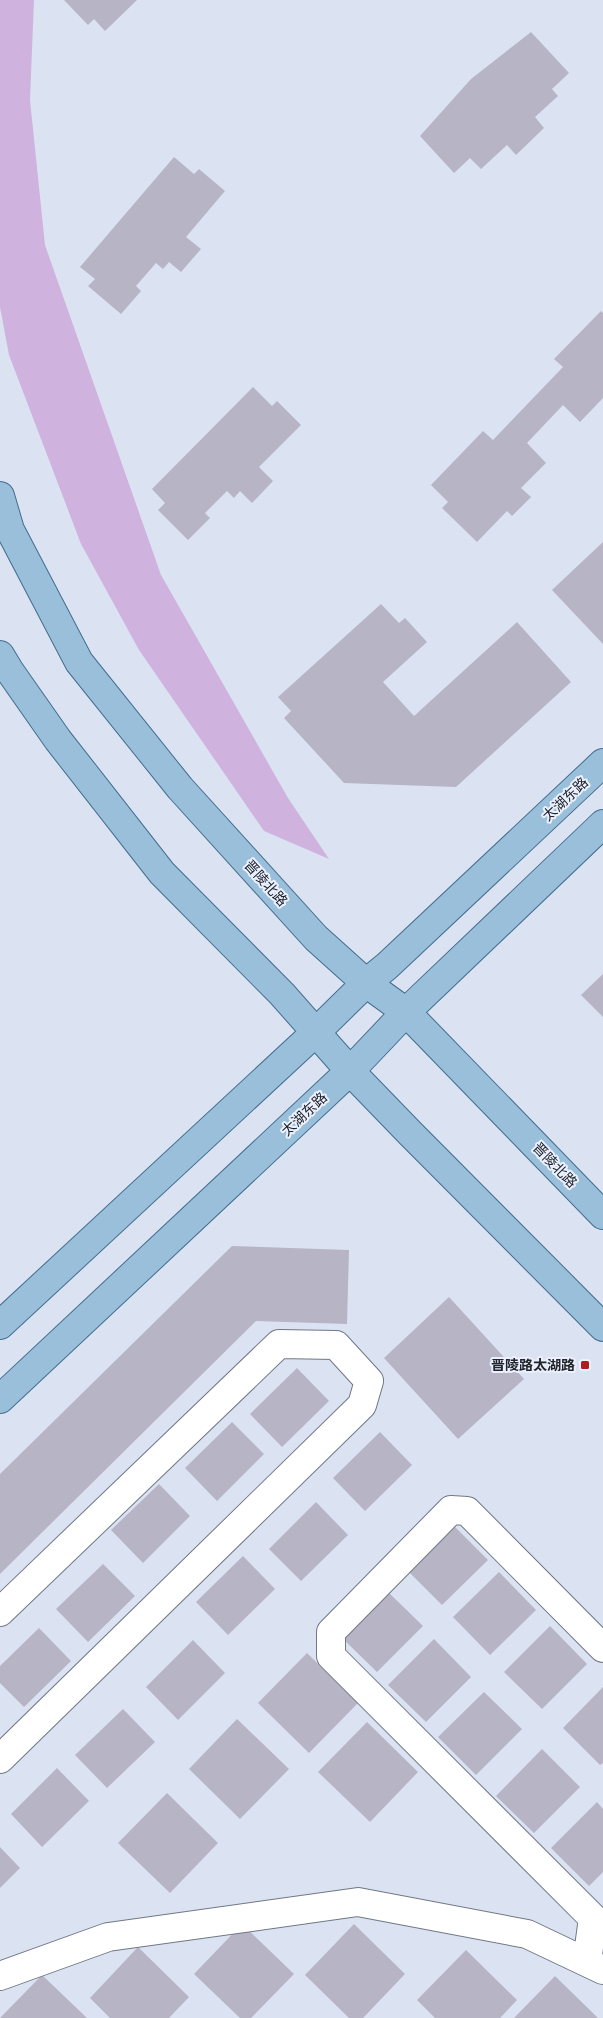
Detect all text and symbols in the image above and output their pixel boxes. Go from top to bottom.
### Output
street label: 太湖东路 [538,773,592,825]
street label: 晋陵北路 [241,856,291,910]
street label: 太湖东路 [277,1088,331,1140]
street label: 晋陵北路 [529,1139,581,1191]
place label: 晋陵路太湖路 [491,1356,575,1374]
marker: 晋陵路太湖路 [579,1359,591,1371]

